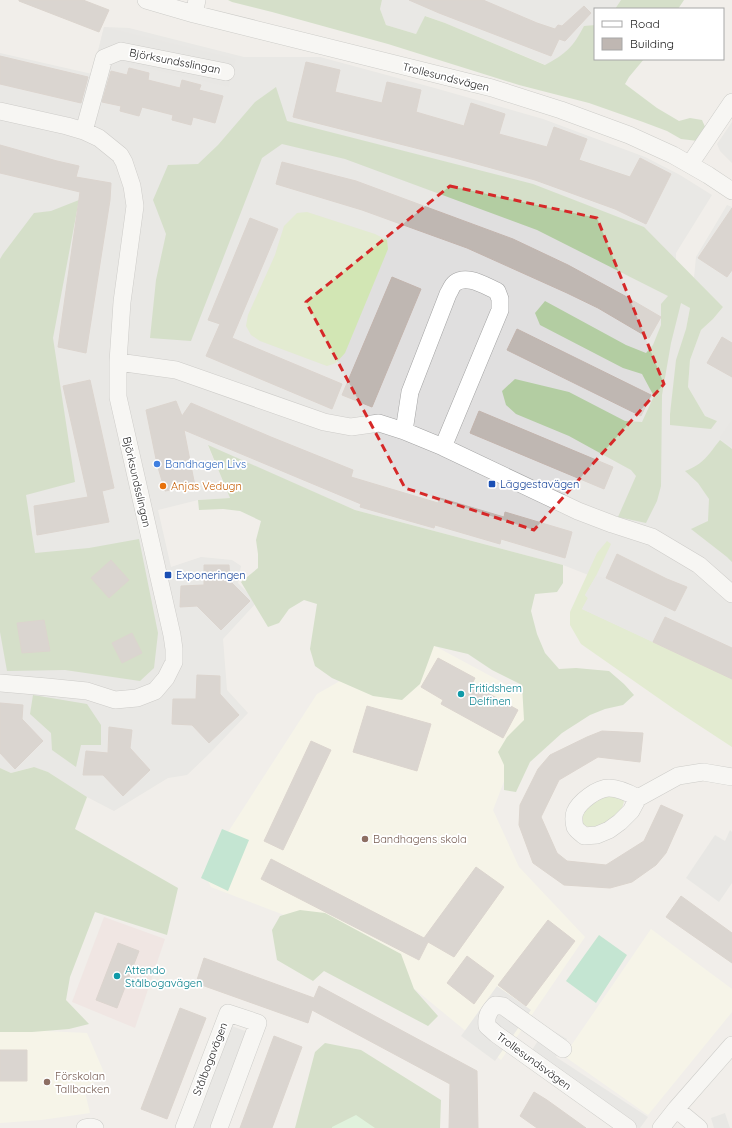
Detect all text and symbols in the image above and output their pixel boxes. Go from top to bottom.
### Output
legend [594,8,724,60]
text: Road [630,16,660,31]
text: Building [630,36,674,51]
street label: Björksundsslingan [128,45,222,77]
street label: Trollesundsvägen [401,59,491,95]
street label: Björksundsslingan [120,435,154,529]
place label: Bandhagen Livs [165,457,246,471]
marker: Bandhagen Livs [152,459,162,469]
place label: Läggestavägen [500,477,579,491]
place label: Anjas Vedugn [171,479,242,493]
marker: Läggestavägen [487,479,497,489]
marker: Anjas Vedugn [158,481,168,491]
place label: Exponeringen [176,568,246,582]
marker: Exponeringen [163,570,173,580]
place label: Fritidshem Delfinen [469,681,522,708]
marker: Fritidshem Delfinen [456,689,466,699]
place label: Bandhagens skola [373,832,467,846]
marker: Bandhagens skola [360,834,370,844]
place label: Attendo Stålbogavägen [125,963,202,990]
marker: Attendo Stålbogavägen [112,971,122,981]
street label: Stålbogavägen [190,1020,230,1098]
street label: Trollesundsvägen [494,1029,574,1093]
place label: Förskolan Tallbacken [55,1069,110,1096]
marker: Förskolan Tallbacken [42,1077,52,1087]

